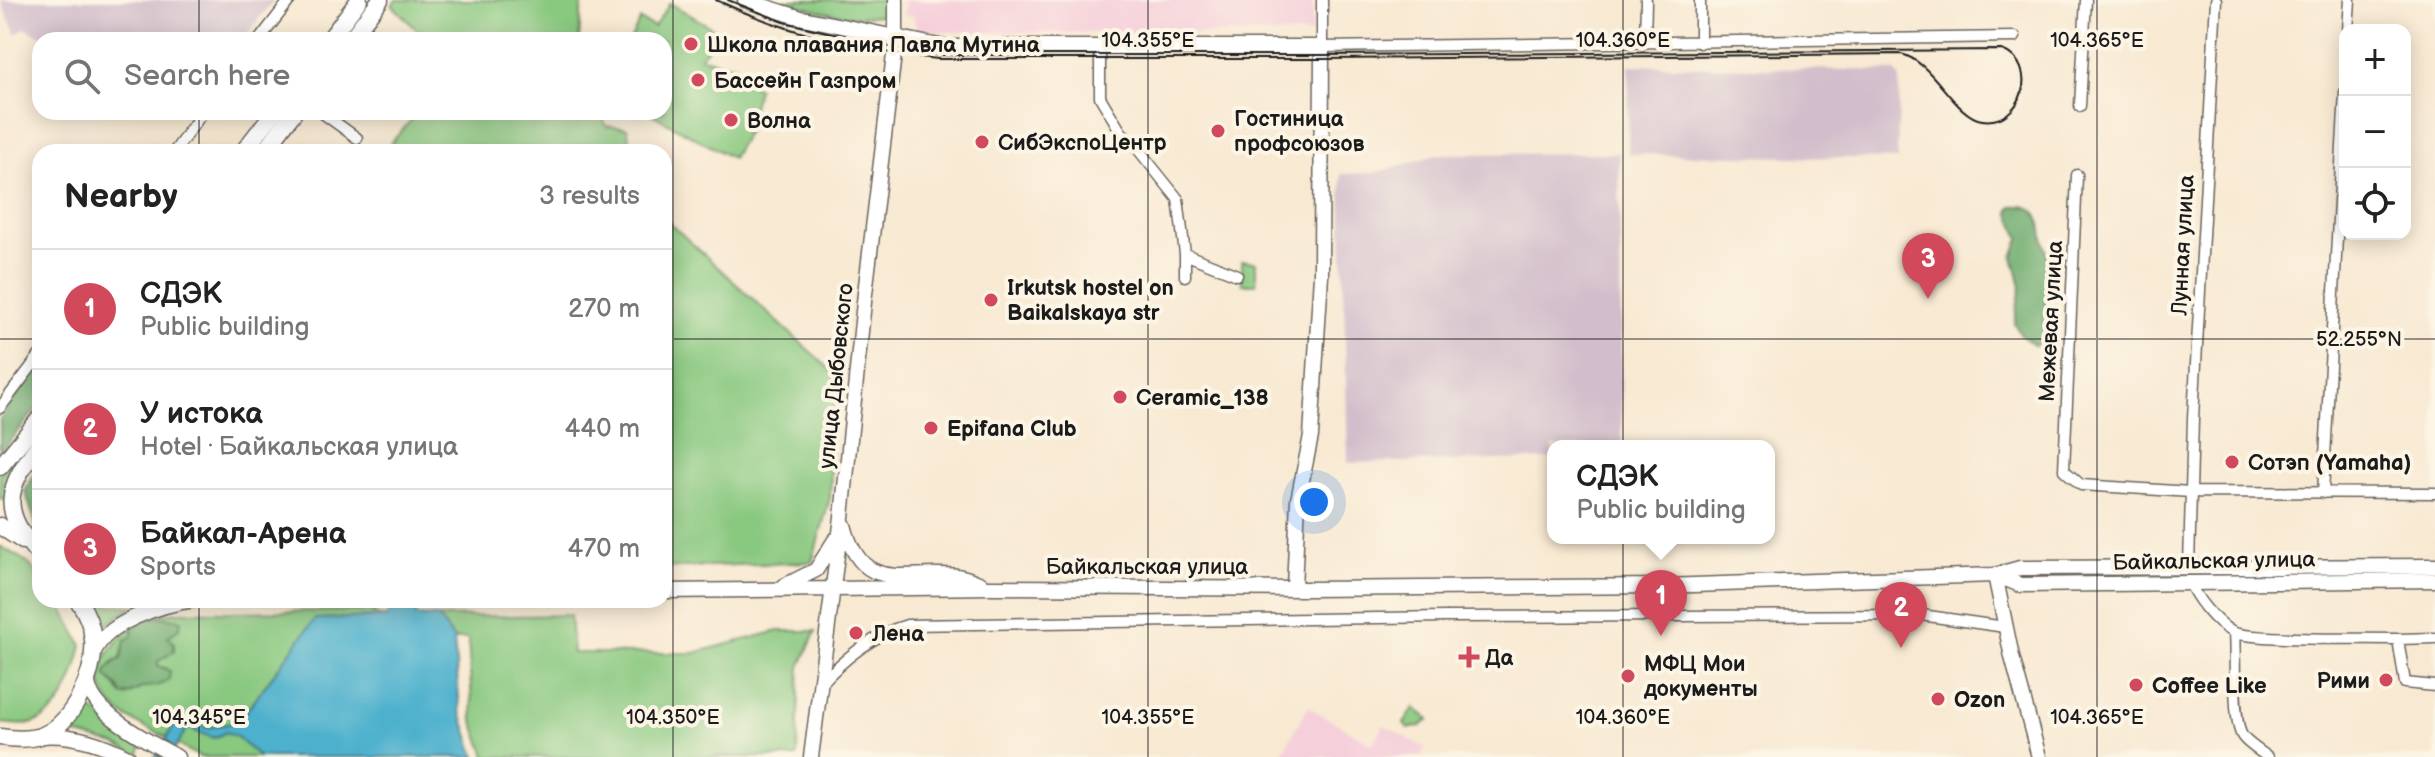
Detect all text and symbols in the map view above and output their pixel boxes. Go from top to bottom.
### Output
map controls [2339,24,2411,240]
button: + [2339,24,2411,96]
text: 104.355°E [1102,29,1194,53]
text: 104.360°E [1576,29,1670,53]
text: 104.365°E [2050,29,2144,53]
search box [32,32,672,120]
place label: Школа плавания Павла Мутина [707,32,1040,59]
marker: Школа плавания Павла Мутина [682,35,700,53]
icon: search [60,54,104,98]
text: Search here [124,58,290,94]
place label: Бассейн Газпром [714,68,896,95]
marker: Бассейн Газпром [689,71,707,89]
button: − [2339,96,2411,168]
place label: Гостиница профсоюзов [1234,106,1365,158]
place label: Волна [747,108,811,135]
marker: Волна [722,111,740,129]
marker: Гостиница профсоюзов [1209,122,1227,140]
place label: СибЭкспоЦентр [998,130,1167,157]
marker: СибЭкспоЦентр [973,133,991,151]
button: locate [2339,168,2411,240]
street label: Лунная улица [2166,174,2201,317]
text: Nearby [64,176,178,217]
text: 3 results [539,181,640,212]
pin: 3 [1902,233,1954,299]
street label: Межевая улица [2034,240,2069,403]
place label: Irkutsk hostel on Baikalskaya str [1007,275,1174,327]
text: СДЭК [140,276,222,312]
street label: улица Дыбовского [813,282,860,470]
marker: Irkutsk hostel on Baikalskaya str [982,291,1000,309]
text: 1 [85,294,95,325]
text: 270 m [568,294,640,325]
text: Public building [140,312,309,343]
text: 52.255°N [2316,328,2402,352]
place label: Сeramic_138 [1136,385,1269,412]
marker: Сeramic_138 [1111,388,1129,406]
text: У истока [140,396,263,432]
text: 2 [82,414,98,445]
text: 440 m [564,414,640,445]
place label: Epifana Club [947,416,1077,443]
marker: Epifana Club [922,419,940,437]
text: Hotel · Байкальская улица [140,432,458,463]
popup [1547,440,1775,544]
place label: Сотэп (Yamaha) [2248,450,2411,477]
marker: Сотэп (Yamaha) [2223,453,2241,471]
text: СДЭК [1576,459,1658,495]
your location [1294,482,1334,522]
text: Public building [1576,495,1746,526]
text: Байкал-Арена [140,516,346,552]
text: 3 [82,534,98,565]
text: 470 m [568,534,640,565]
street label: Байкальская улица [2112,546,2316,577]
text: Sports [140,552,216,583]
street label: Байкальская улица [1046,554,1248,581]
pin: 1 [1635,570,1687,636]
pin: 2 [1875,582,1927,648]
place label: Лена [871,621,924,648]
marker: Лена [847,624,865,642]
place label: Да [1485,645,1513,672]
marker: Да [1460,648,1478,666]
place label: МФЦ Мои документы [1643,651,1758,703]
marker: МФЦ Мои документы [1619,667,1637,685]
place label: Рими [2316,668,2370,695]
marker: Рими [2377,671,2395,689]
place label: Coffee Like [2152,673,2267,700]
marker: Coffee Like [2127,676,2145,694]
place label: Ozon [1954,687,2005,714]
marker: Ozon [1929,690,1947,708]
text: 104.345°E [152,706,246,730]
text: 104.350°E [626,706,720,730]
text: 104.355°E [1102,706,1194,730]
text: 104.360°E [1576,706,1670,730]
text: 104.365°E [2050,706,2144,730]

